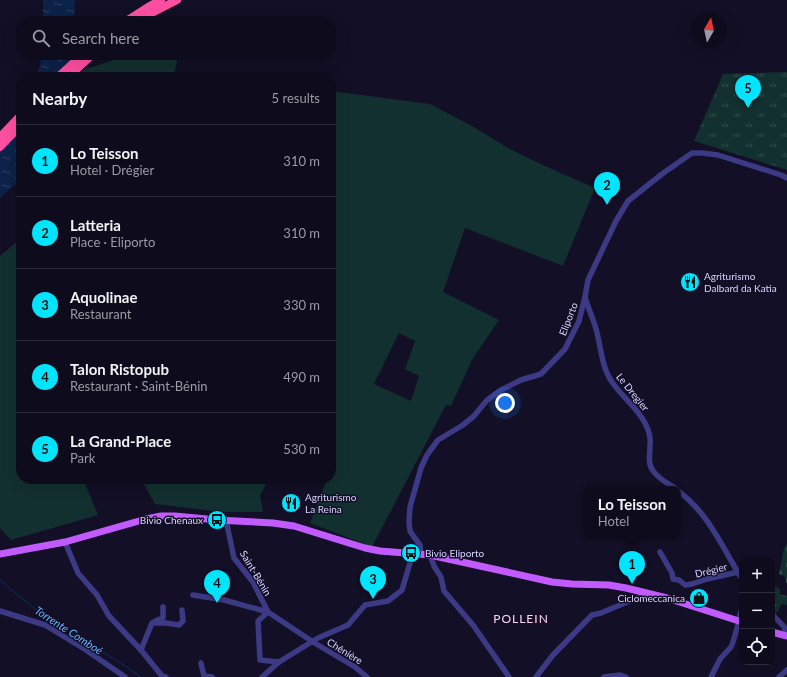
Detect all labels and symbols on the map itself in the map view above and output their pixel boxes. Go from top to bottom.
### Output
north arrow [691,12,727,48]
pin: 5 [735,75,761,108]
pin: 2 [594,172,620,205]
place label: Agriturismo Dalbard da Katia [704,270,777,294]
restaurant icon: Agriturismo Dalbard da Katia [679,271,701,293]
street label: Eliporto [556,300,580,337]
street label: Le Dregier [614,371,652,414]
your location [495,393,515,413]
place label: Agriturismo La Reina [305,491,357,515]
restaurant icon: Agriturismo La Reina [280,492,302,514]
bus stop icon: Bivio Chenaux [206,509,228,531]
place label: Bivio Chenaux [140,514,203,526]
bus stop icon: Bivio Eliporto [400,542,422,564]
place label: Bivio Eliporto [425,547,485,559]
street label: Saint-Bénin [238,548,274,598]
pin: 1 [619,551,645,584]
street label: Drégier [694,560,729,580]
pin: 3 [360,566,386,599]
pin: 4 [204,570,230,603]
shop icon: Ciclomeccanica [688,587,710,609]
place label: Ciclomeccanica [617,592,685,604]
water label: Torrente Comboé [33,603,105,657]
district label: POLLEIN [493,611,549,626]
street label: Chênière [325,635,365,667]

